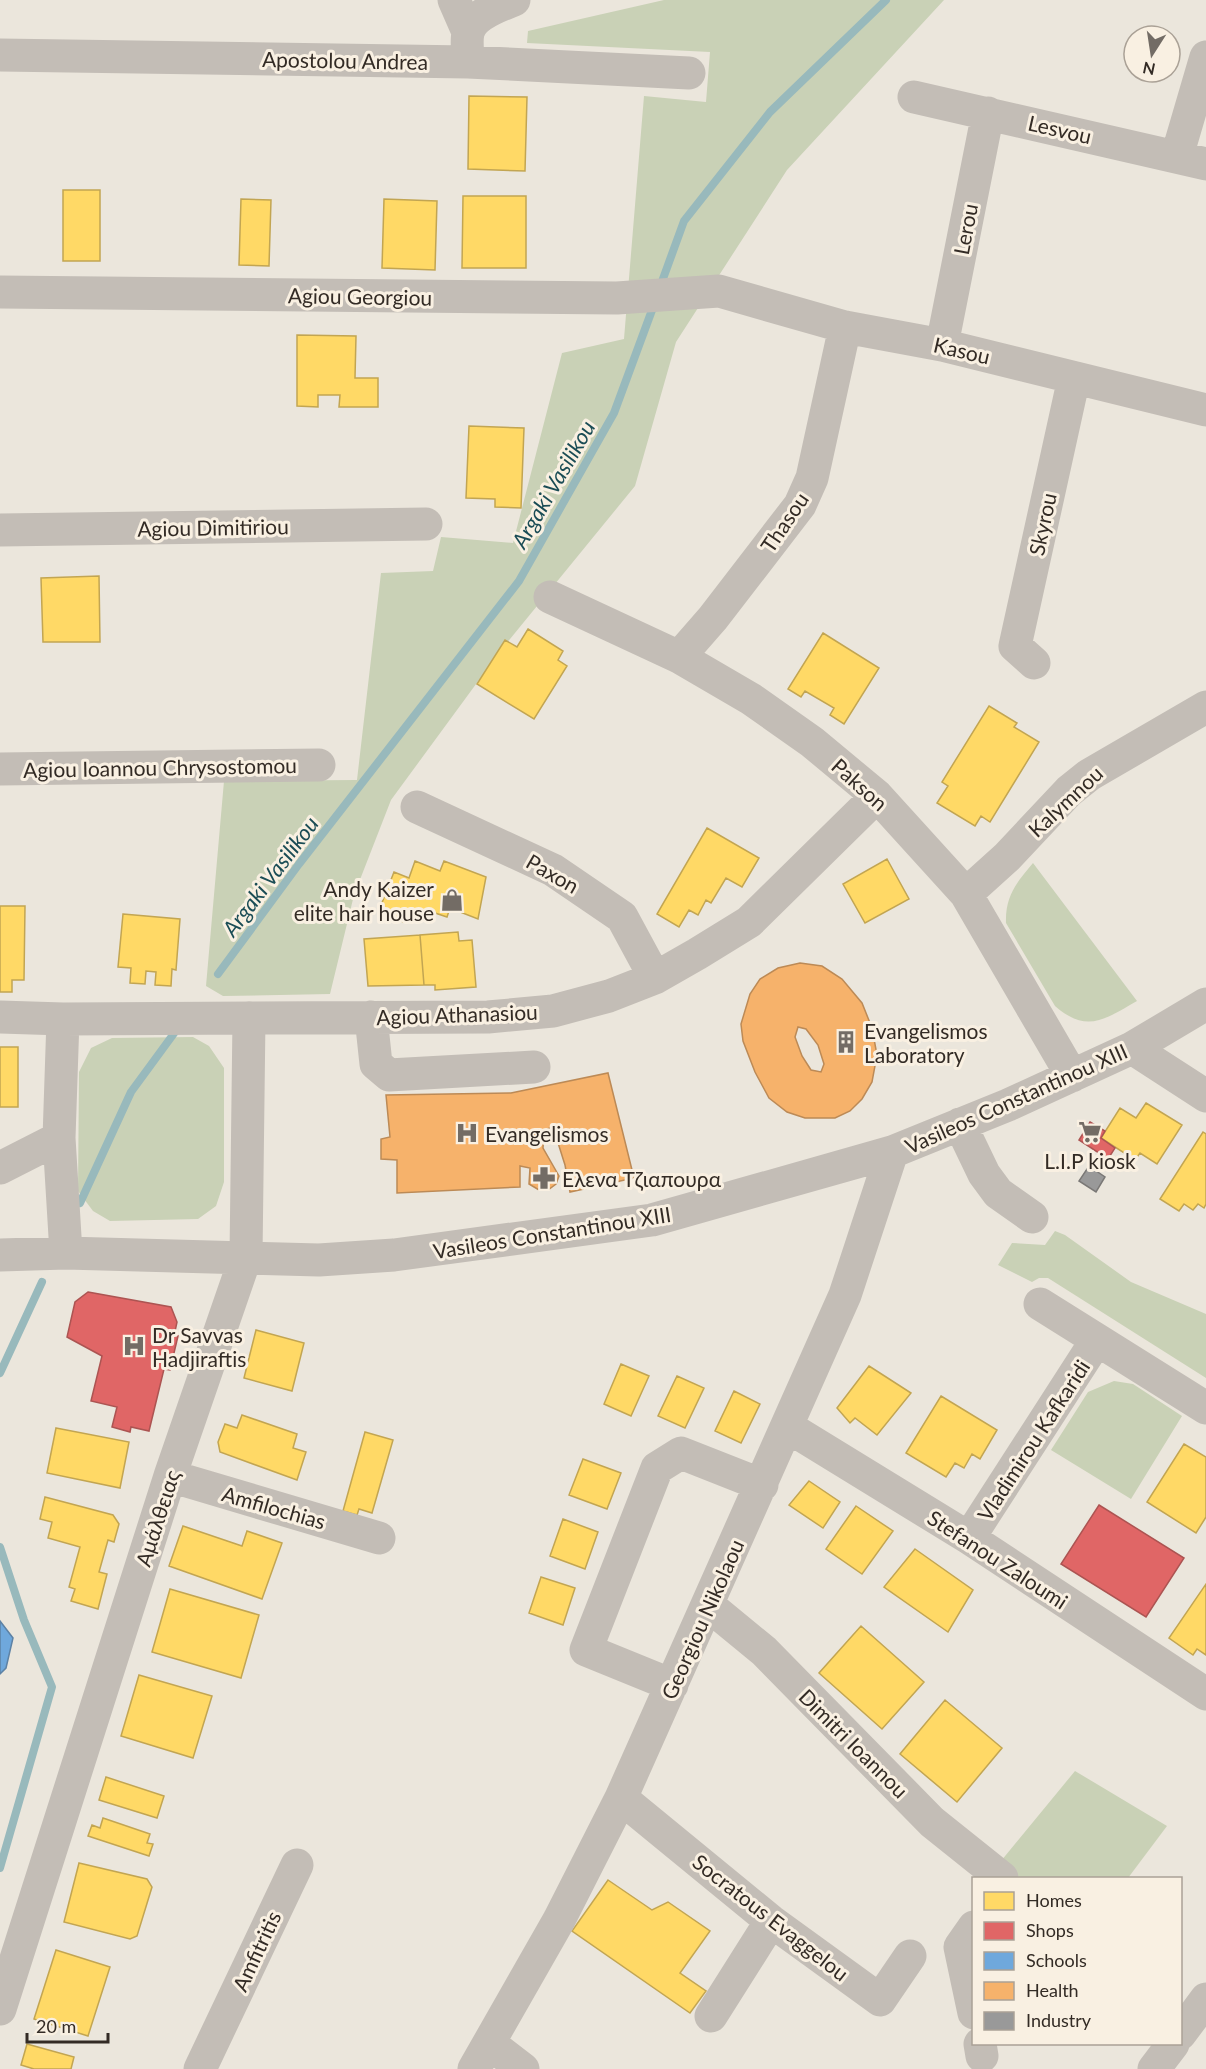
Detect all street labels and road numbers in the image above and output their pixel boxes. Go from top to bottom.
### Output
street label: Apostolou Andrea [262,46,428,74]
street label: Lesvou [1026,110,1094,148]
street label: Lerou [948,201,982,257]
street label: Agiou Georgiou [288,282,432,310]
street label: Kasou [931,331,993,369]
street label: Thasou [755,487,813,557]
street label: Skyrou [1023,490,1061,558]
street label: Agiou Dimitiriou [137,513,289,541]
street label: Agiou Ioannou Chrysostomou [23,752,297,782]
street label: Pakson [827,753,893,815]
street label: Kalymnou [1023,760,1107,842]
street label: Paxon [522,848,584,898]
street label: Agiou Athanasiou [376,999,538,1029]
street label: Vasileos Constantinou XIII [901,1038,1131,1158]
street label: Vasileos Constantinou XIII [431,1201,673,1263]
street label: Vladimirou Kafkaridi [972,1355,1094,1525]
street label: Αμάλθειας [130,1467,184,1569]
street label: Amfilochias [219,1480,329,1534]
street label: Stefanou Zaloumi [923,1504,1073,1614]
street label: Georgiou Nikolaou [656,1535,748,1703]
street label: Dimitri Ioannou [794,1683,914,1803]
street label: Socratous Evaggelou [688,1848,854,1986]
street label: Amfitritis [227,1907,285,1995]

